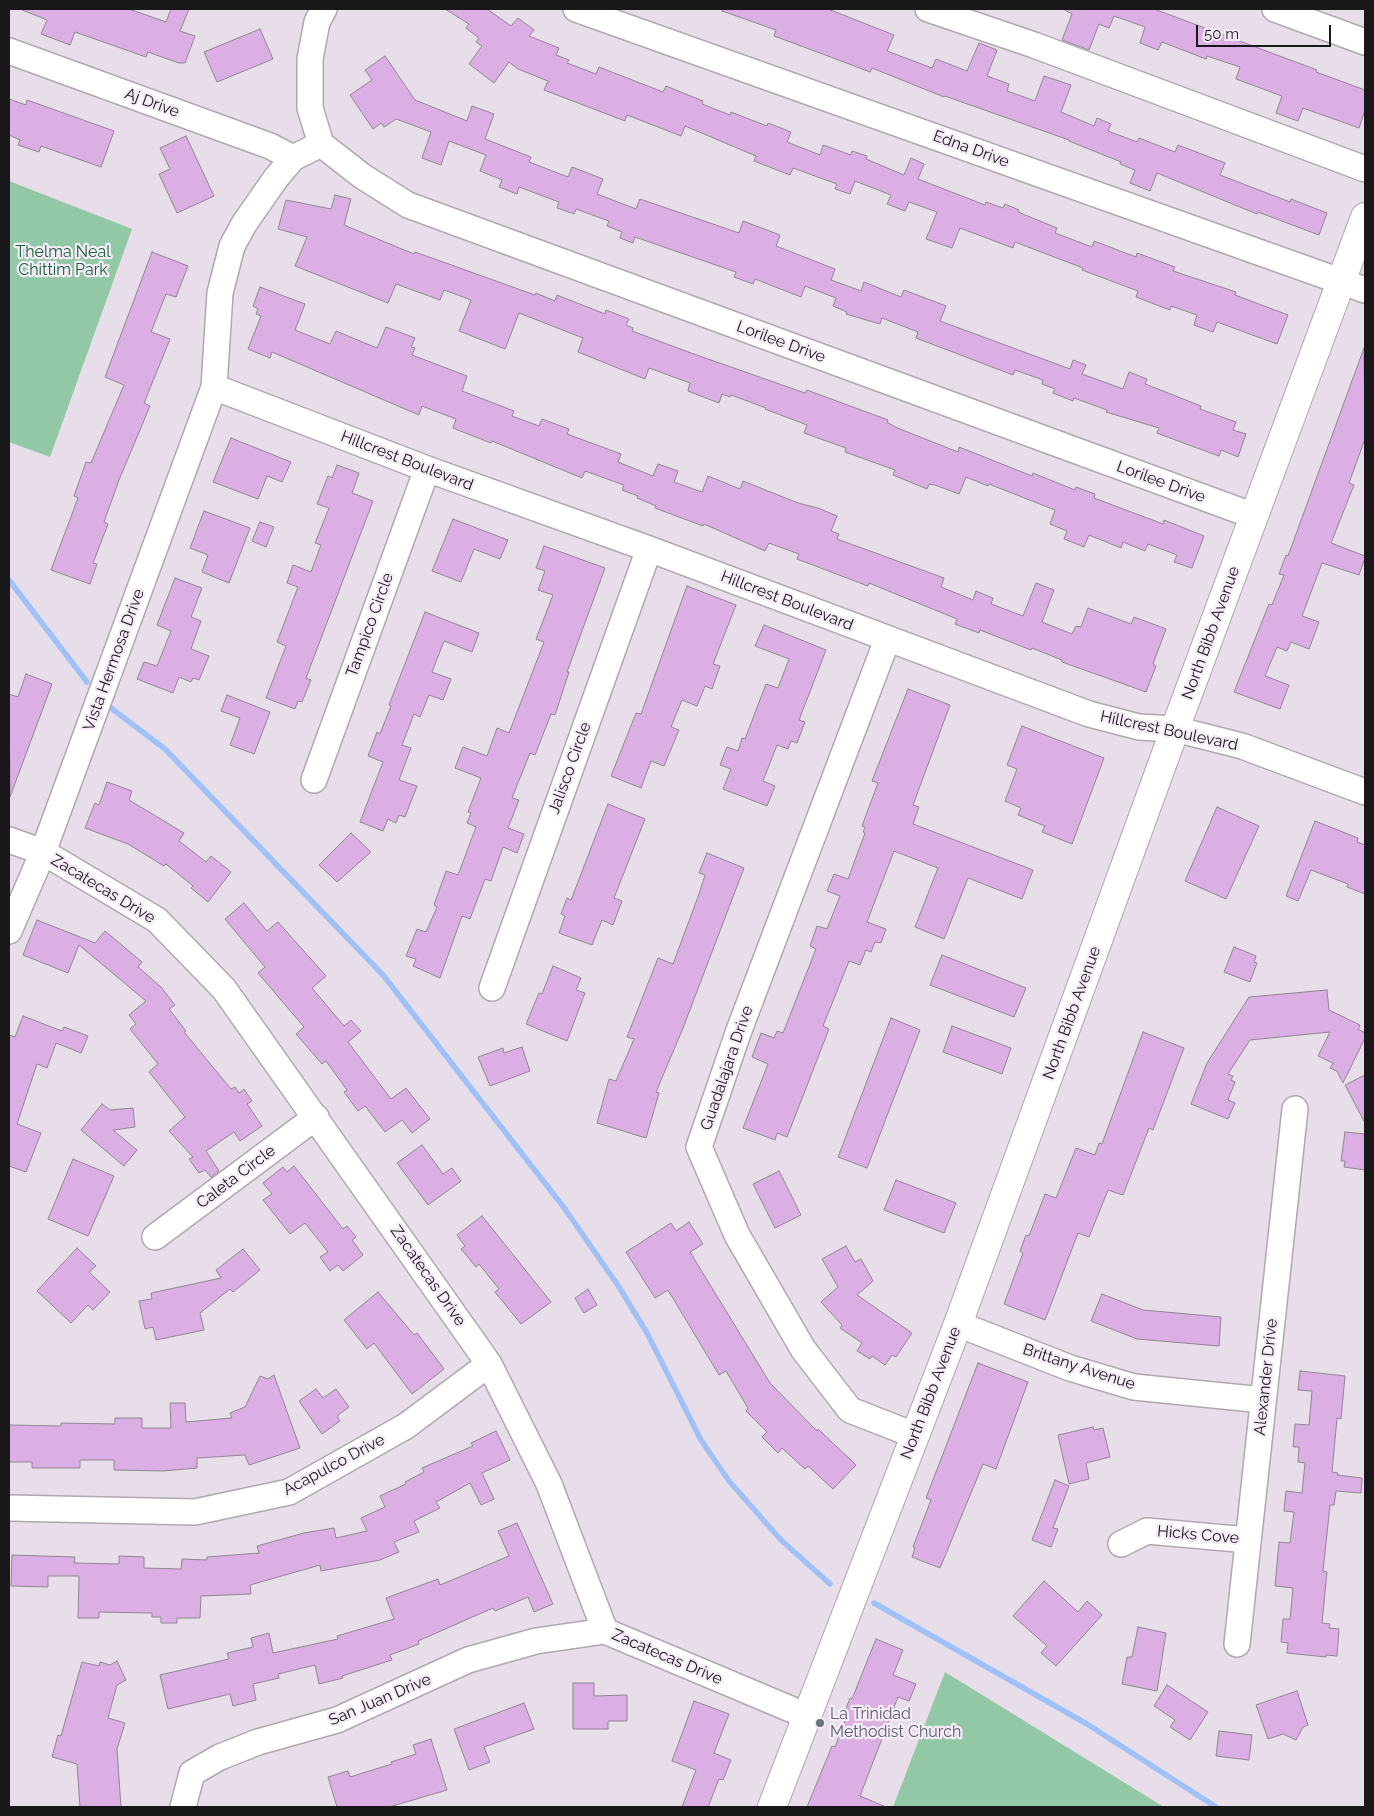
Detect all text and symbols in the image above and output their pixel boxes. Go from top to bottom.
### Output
scale bar [1199,15,1334,47]
text: 50 m [1204,25,1239,43]
street label: Aj Drive [122,84,182,122]
street label: Edna Drive [930,126,1012,172]
park label: Thelma Neal Chittim Park [15,242,111,280]
street label: Lorilee Drive [734,317,828,367]
street label: Hillcrest Boulevard [338,427,476,495]
street label: Lorilee Drive [1114,457,1208,507]
street label: North Bibb Avenue [1178,564,1244,702]
street label: Hillcrest Boulevard [718,567,856,635]
street label: Tampico Circle [342,570,398,680]
street label: Vista Hermosa Drive [79,586,149,734]
street label: Hillcrest Boulevard [1098,707,1240,755]
street label: Jalisco Circle [544,719,596,817]
street label: Zacatecas Drive [47,850,159,928]
street label: North Bibb Avenue [1039,944,1105,1082]
street label: Guadalajara Drive [697,1003,757,1133]
street label: Caleta Circle [193,1141,279,1213]
street label: Zacatecas Drive [386,1222,470,1330]
street label: Alexander Drive [1250,1318,1282,1436]
street label: North Bibb Avenue [897,1324,965,1462]
street label: Brittany Avenue [1020,1340,1138,1394]
street label: Acapulco Drive [280,1430,388,1500]
street label: Hicks Cove [1156,1522,1240,1548]
street label: Zacatecas Drive [609,1625,725,1689]
street label: San Juan Drive [326,1670,434,1730]
place label: La Trinidad Methodist Church [830,1704,961,1742]
marker: La Trinidad Methodist Church [814,1717,826,1729]

